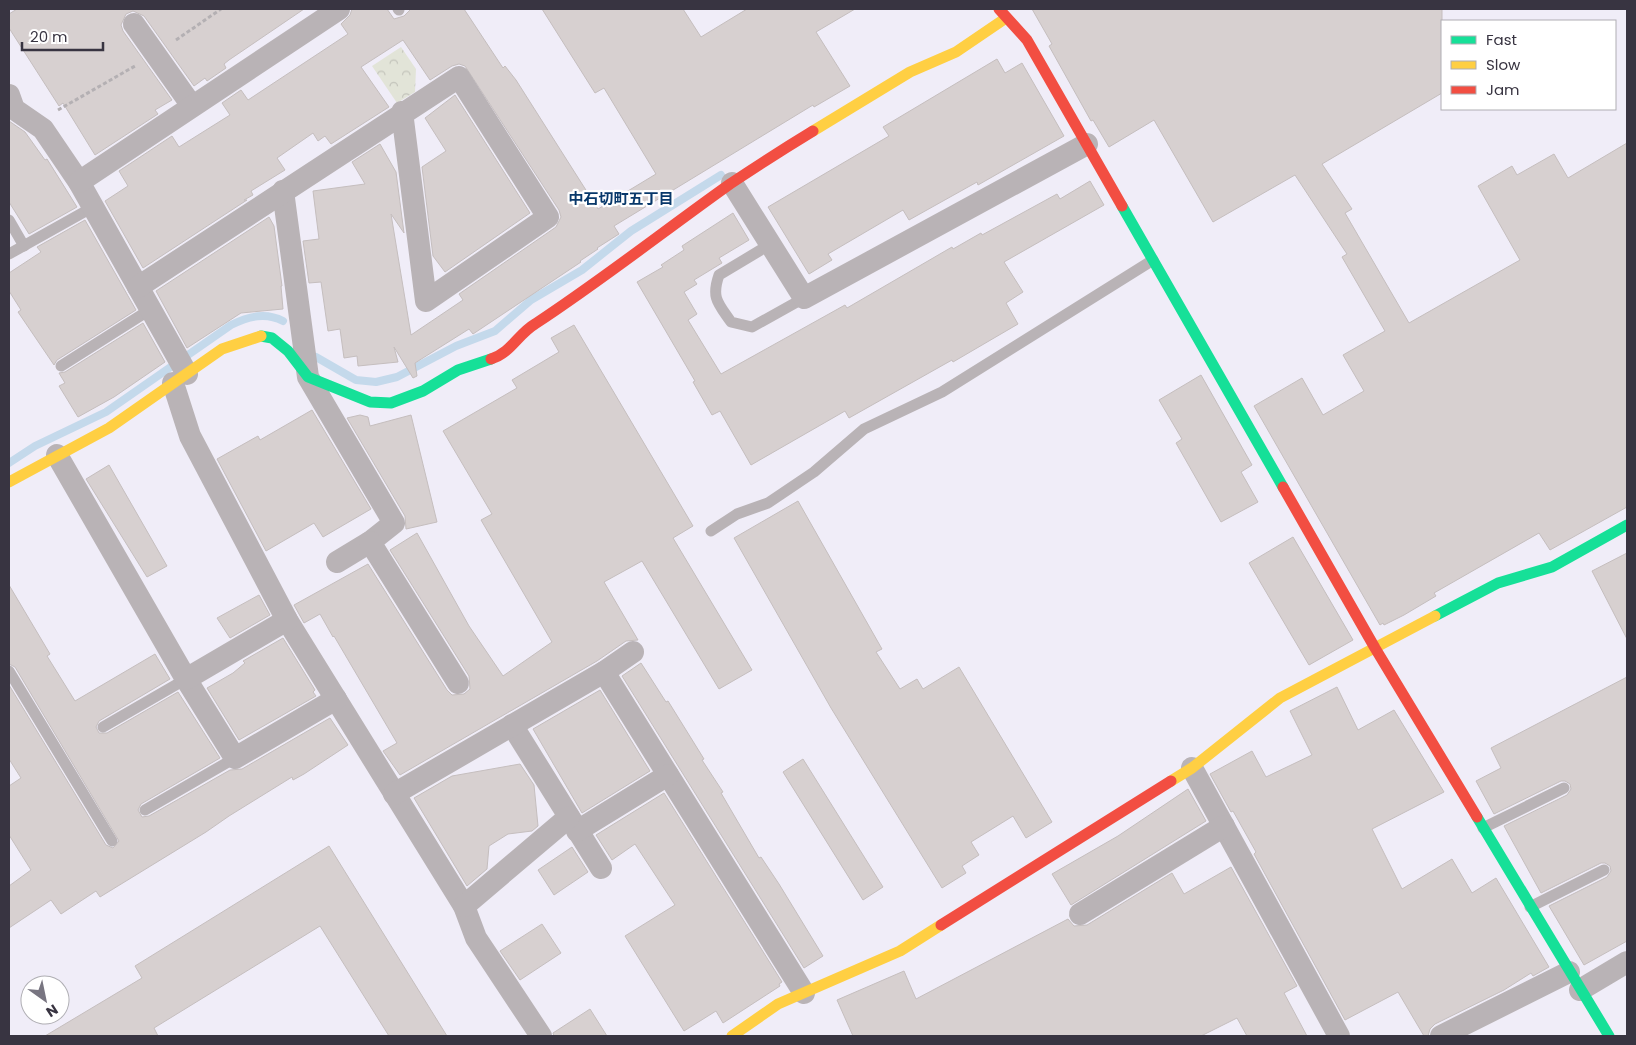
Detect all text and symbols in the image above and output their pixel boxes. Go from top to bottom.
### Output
scale bar [22,20,104,52]
legend [1441,20,1616,110]
text: 20 m [30,26,68,47]
text: Fast [1486,29,1517,50]
text: Slow [1486,54,1521,75]
text: Jam [1486,79,1520,100]
district label: 中石切町五丁目 [568,188,674,209]
north arrow [20,975,70,1025]
text: N [42,1000,62,1022]

